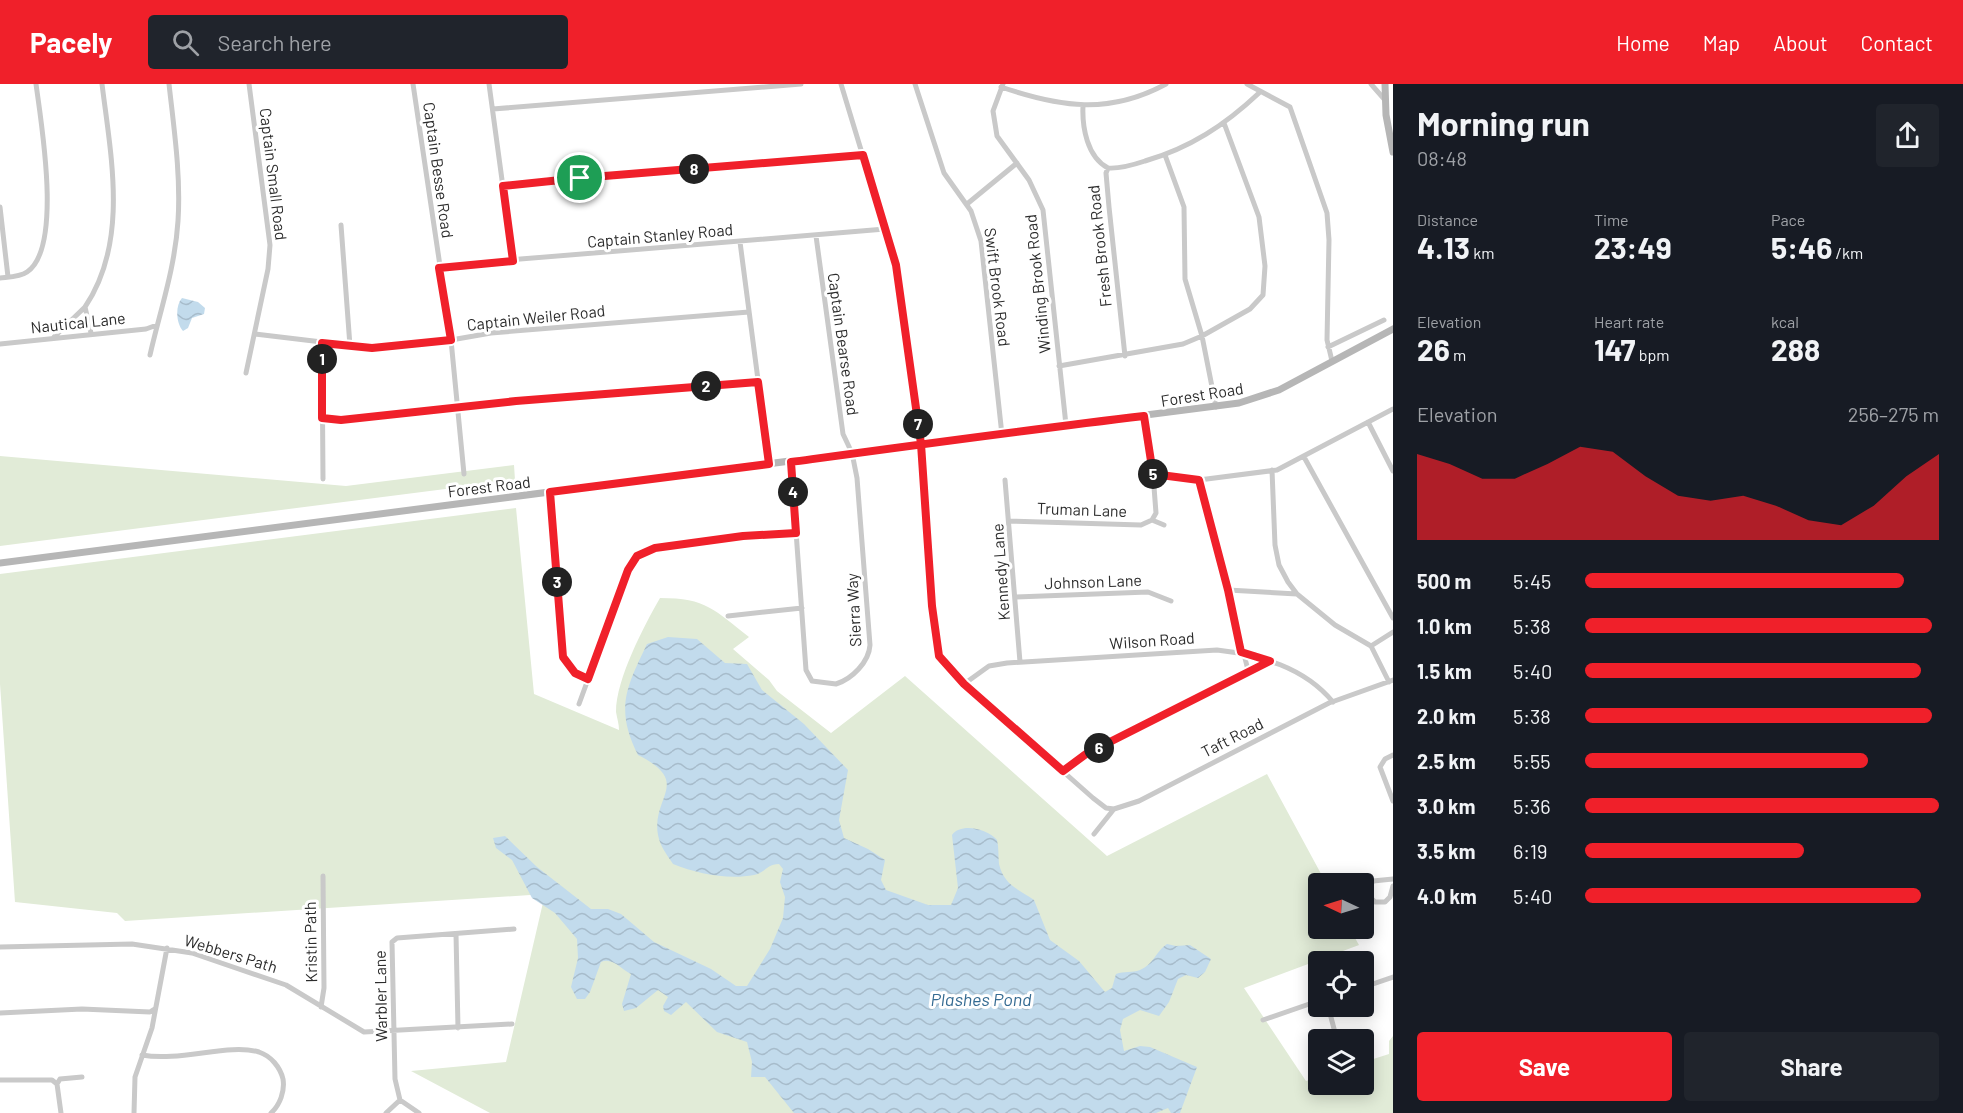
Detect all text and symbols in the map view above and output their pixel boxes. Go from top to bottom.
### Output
search box [148,15,568,69]
text: Pacely [30,25,112,59]
icon: search [169,26,202,59]
text: Search here [217,29,332,55]
text: Home [1616,30,1670,55]
text: Map [1703,30,1740,55]
text: About [1773,30,1828,55]
text: Contact [1861,30,1933,55]
street label: Captain Besse Road [420,101,458,239]
text: Morning run [1417,103,1590,143]
button: share [1876,104,1939,167]
street label: Captain Small Road [256,107,292,241]
text: 08:48 [1417,146,1467,170]
pin [554,152,605,203]
pin: 8 [679,154,709,184]
text: 8 [690,159,698,178]
icon: arrive [563,161,596,194]
street label: Fresh Brook Road [1083,184,1115,308]
text: Distance [1417,210,1478,229]
text: Time [1594,210,1629,229]
text: Pace [1771,210,1805,229]
street label: Winding Brook Road [1020,214,1054,354]
street label: Captain Stanley Road [586,219,734,251]
street label: Swift Brook Road [981,227,1015,347]
text: 4.13 [1417,229,1470,265]
text: 23:49 [1594,229,1672,265]
text: 5:46 [1771,229,1832,265]
text: km [1470,243,1495,262]
text: /km [1832,243,1863,262]
street label: Captain Bearse Road [825,272,863,416]
street label: Captain Weiler Road [466,300,606,334]
street label: Nautical Lane [30,308,126,336]
text: Elevation [1417,312,1481,331]
text: Heart rate [1594,312,1664,331]
text: kcal [1771,312,1799,331]
text: 26 [1417,331,1450,367]
text: 147 [1594,331,1636,367]
text: 288 [1771,331,1820,367]
pin: 1 [307,344,337,374]
text: m [1450,345,1466,364]
text: bpm [1636,345,1670,364]
text: 1 [319,349,325,368]
pin: 2 [691,371,721,401]
text: 2 [702,376,710,395]
street label: Forest Road [1159,378,1245,410]
text: Elevation [1417,402,1498,426]
text: 256–275 m [1848,402,1939,426]
pin: 7 [903,409,933,439]
text: 7 [914,414,922,433]
pin: 5 [1138,459,1168,489]
text: 5 [1149,464,1157,483]
street label: Forest Road [446,471,532,501]
pin: 4 [778,477,808,507]
text: 4 [788,482,798,501]
street label: Truman Lane [1037,498,1127,520]
street label: Kennedy Lane [987,523,1013,621]
pin: 3 [542,567,572,597]
text: 500 m [1417,569,1471,593]
text: 5:45 [1513,569,1551,593]
street label: Johnson Lane [1044,570,1142,592]
text: 3 [553,572,561,591]
street label: Sierra Way [842,572,864,647]
text: 1.0 km [1417,614,1472,638]
text: 5:38 [1513,614,1551,638]
street label: Wilson Road [1109,628,1195,652]
text: 1.5 km [1417,659,1472,683]
text: 5:40 [1513,659,1552,683]
text: 2.0 km [1417,704,1476,728]
text: 5:38 [1513,704,1551,728]
street label: Taft Road [1198,713,1266,761]
pin: 6 [1084,733,1114,763]
text: 6 [1095,738,1103,757]
text: 2.5 km [1417,749,1476,773]
text: 5:55 [1513,749,1551,773]
text: 3.0 km [1417,794,1475,818]
text: 5:36 [1513,794,1551,818]
text: 3.5 km [1417,839,1475,863]
text: 6:19 [1513,839,1548,863]
north arrow [1308,873,1374,939]
map controls [1308,873,1374,1095]
text: 4.0 km [1417,884,1477,908]
text: 5:40 [1513,884,1552,908]
street label: Kristin Path [300,901,320,983]
street label: Webbers Path [182,930,280,976]
street label: Warbler Lane [370,950,390,1042]
button: locate [1308,951,1374,1017]
water label: Plashes Pond [931,988,1032,1010]
button: layers [1308,1029,1374,1095]
button: Save [1417,1032,1672,1101]
button: Share [1684,1032,1939,1101]

